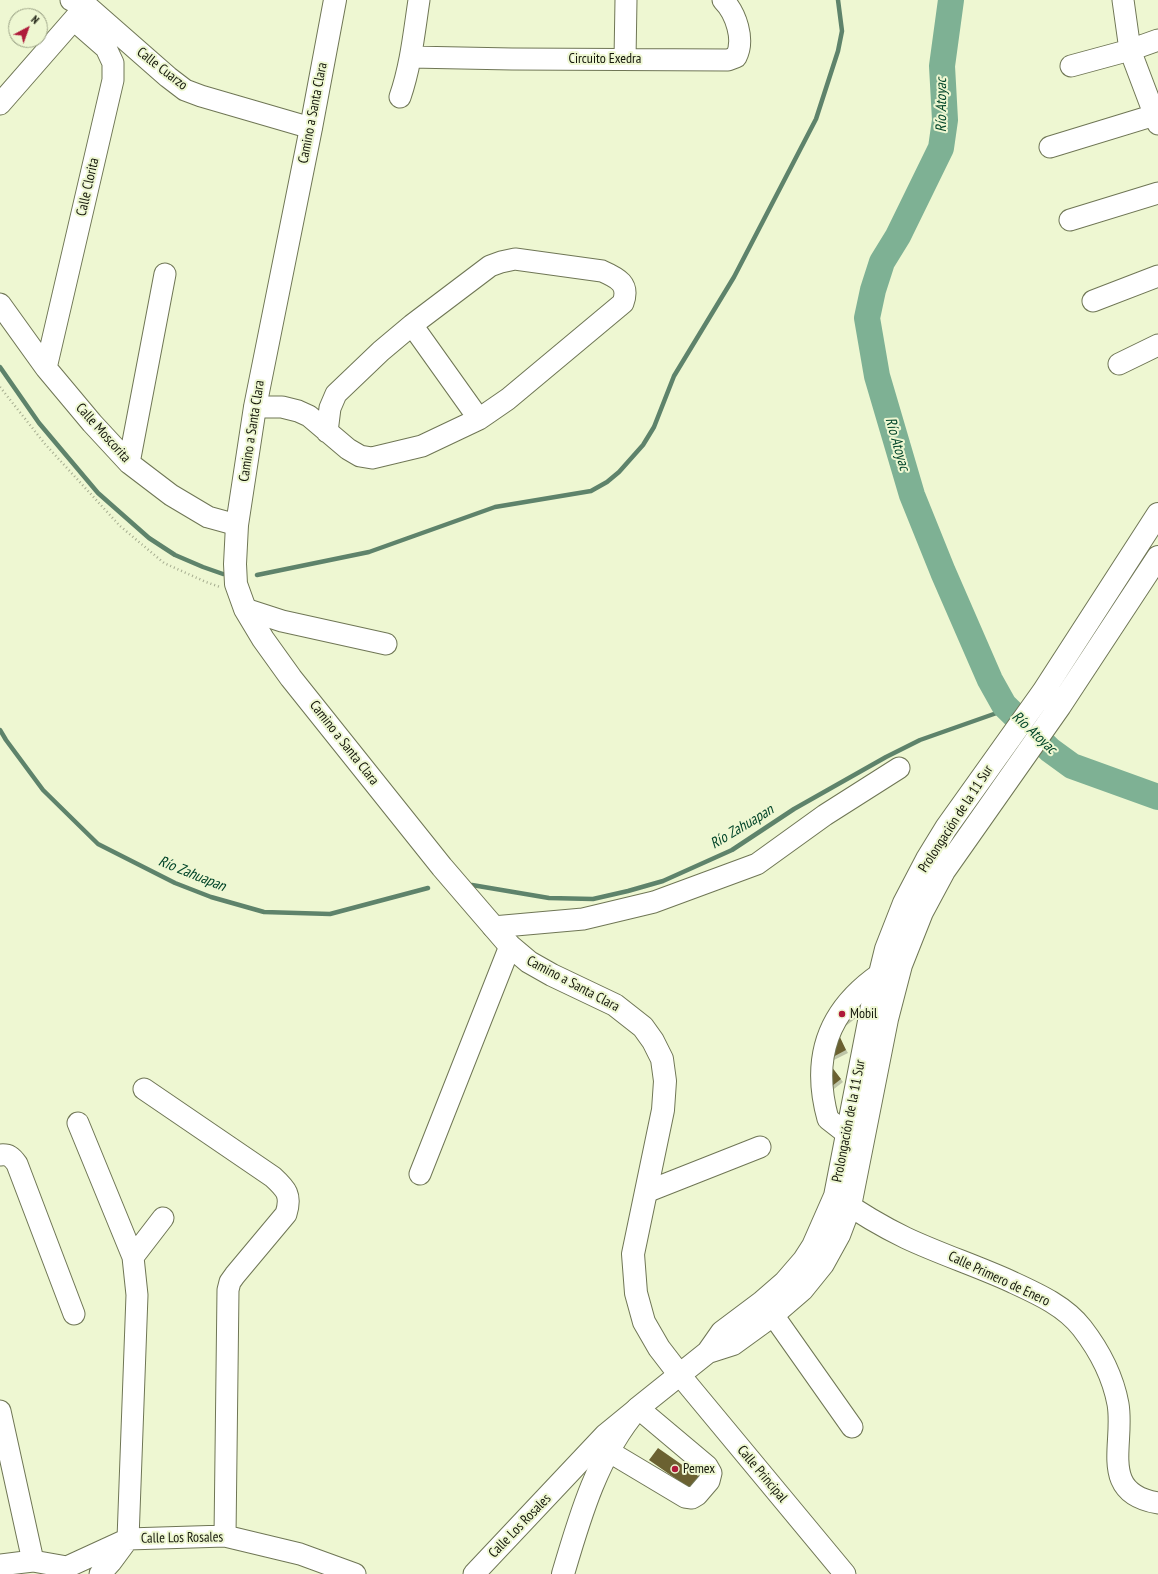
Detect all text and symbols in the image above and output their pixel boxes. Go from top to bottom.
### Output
north arrow [8,8,48,48]
text: N [28,12,42,27]
street label: Calle Cuarzo [133,44,191,94]
street label: Circuito Exedra [569,51,641,67]
street label: Camino a Santa Clara [295,61,331,165]
water label: Río Atoyac [933,78,951,132]
street label: Calle Clorita [73,156,103,218]
street label: Camino a Santa Clara [236,379,268,483]
street label: Calle Moscorita [72,400,134,466]
water label: Río Atoyac [881,415,913,473]
street label: Camino a Santa Clara [306,697,382,789]
water label: Río Atoyac [1008,708,1060,758]
street label: Prolongación de la 11 Sur [915,762,997,876]
water label: Río Zahuapan [707,801,777,853]
water label: Río Zahuapan [156,852,228,896]
street label: Camino a Santa Clara [524,953,622,1015]
place label: Mobil [850,1006,877,1022]
marker: Mobil [837,1009,847,1019]
street label: Prolongación de la 11 Sur [829,1058,869,1184]
street label: Calle Primero de Enero [945,1248,1053,1310]
street label: Calle Principal [733,1442,791,1506]
place label: Pemex [683,1461,715,1477]
marker: Pemex [670,1464,680,1474]
street label: Calle Los Rosales [485,1491,555,1561]
street label: Calle Los Rosales [141,1529,223,1547]

